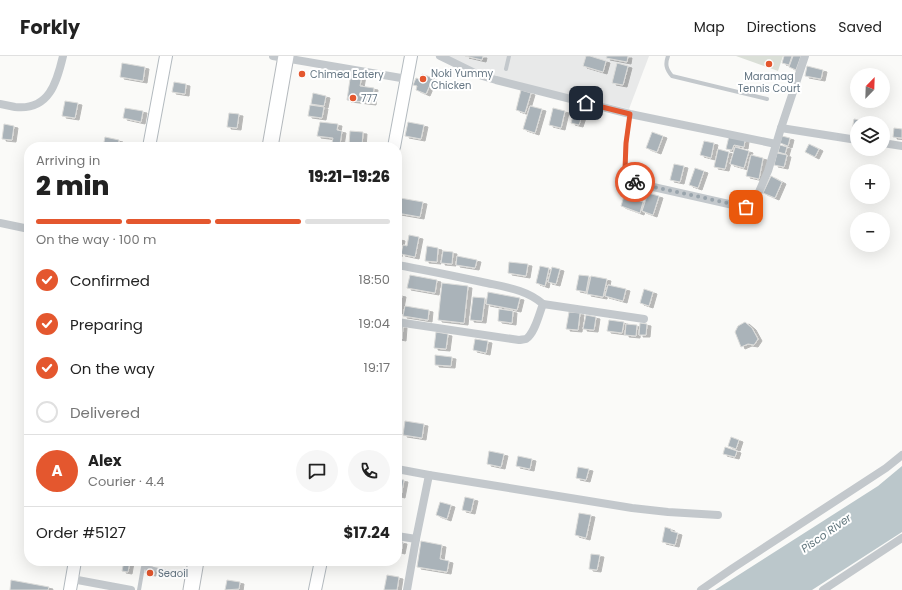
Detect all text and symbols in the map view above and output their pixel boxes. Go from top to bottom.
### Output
text: Forkly [20,14,80,41]
text: Map [694,17,725,37]
text: Directions [747,17,816,37]
text: Saved [838,17,882,37]
marker: Maramag Tennis Court [764,59,774,69]
place label: Noki Yummy Chicken [431,66,494,93]
place label: Chimea Eatery [310,67,384,82]
north arrow [850,68,890,108]
map controls [850,68,890,252]
marker: Chimea Eatery [297,69,307,79]
place label: Maramag Tennis Court [738,69,801,96]
marker: Noki Yummy Chicken [418,74,428,84]
pin [569,86,603,120]
place label: 777 [361,91,378,106]
icon: home [575,92,597,114]
marker: 777 [348,93,358,103]
button: layers [850,116,890,156]
text: Arriving in [36,151,100,170]
courier [615,162,655,202]
button: + [850,164,890,204]
text: 19:21–19:26 [308,166,390,187]
text: 2 min [36,168,109,204]
icon: bike [624,171,646,193]
pin [729,190,763,224]
icon: bag [735,196,757,218]
button: − [850,212,890,252]
text: On the way · 100 m [36,230,156,249]
icon: check [36,269,58,291]
text: Confirmed [70,270,150,291]
text: 18:50 [359,270,390,289]
icon: check [36,313,58,335]
text: Preparing [70,314,143,335]
text: 19:04 [359,314,390,333]
icon: check [36,357,58,379]
text: On the way [70,358,155,379]
text: 19:17 [364,358,390,377]
text: Delivered [70,402,140,423]
text: Alex [88,450,122,471]
button: chat [296,450,338,492]
button: phone [348,450,390,492]
text: A [51,460,63,481]
text: Courier · 4.4 [88,472,164,491]
water label: Pisco River [798,509,855,556]
text: Order #5127 [36,522,126,543]
text: $17.24 [344,522,390,543]
place label: Seaoil [158,566,188,581]
marker: Seaoil [145,568,155,578]

